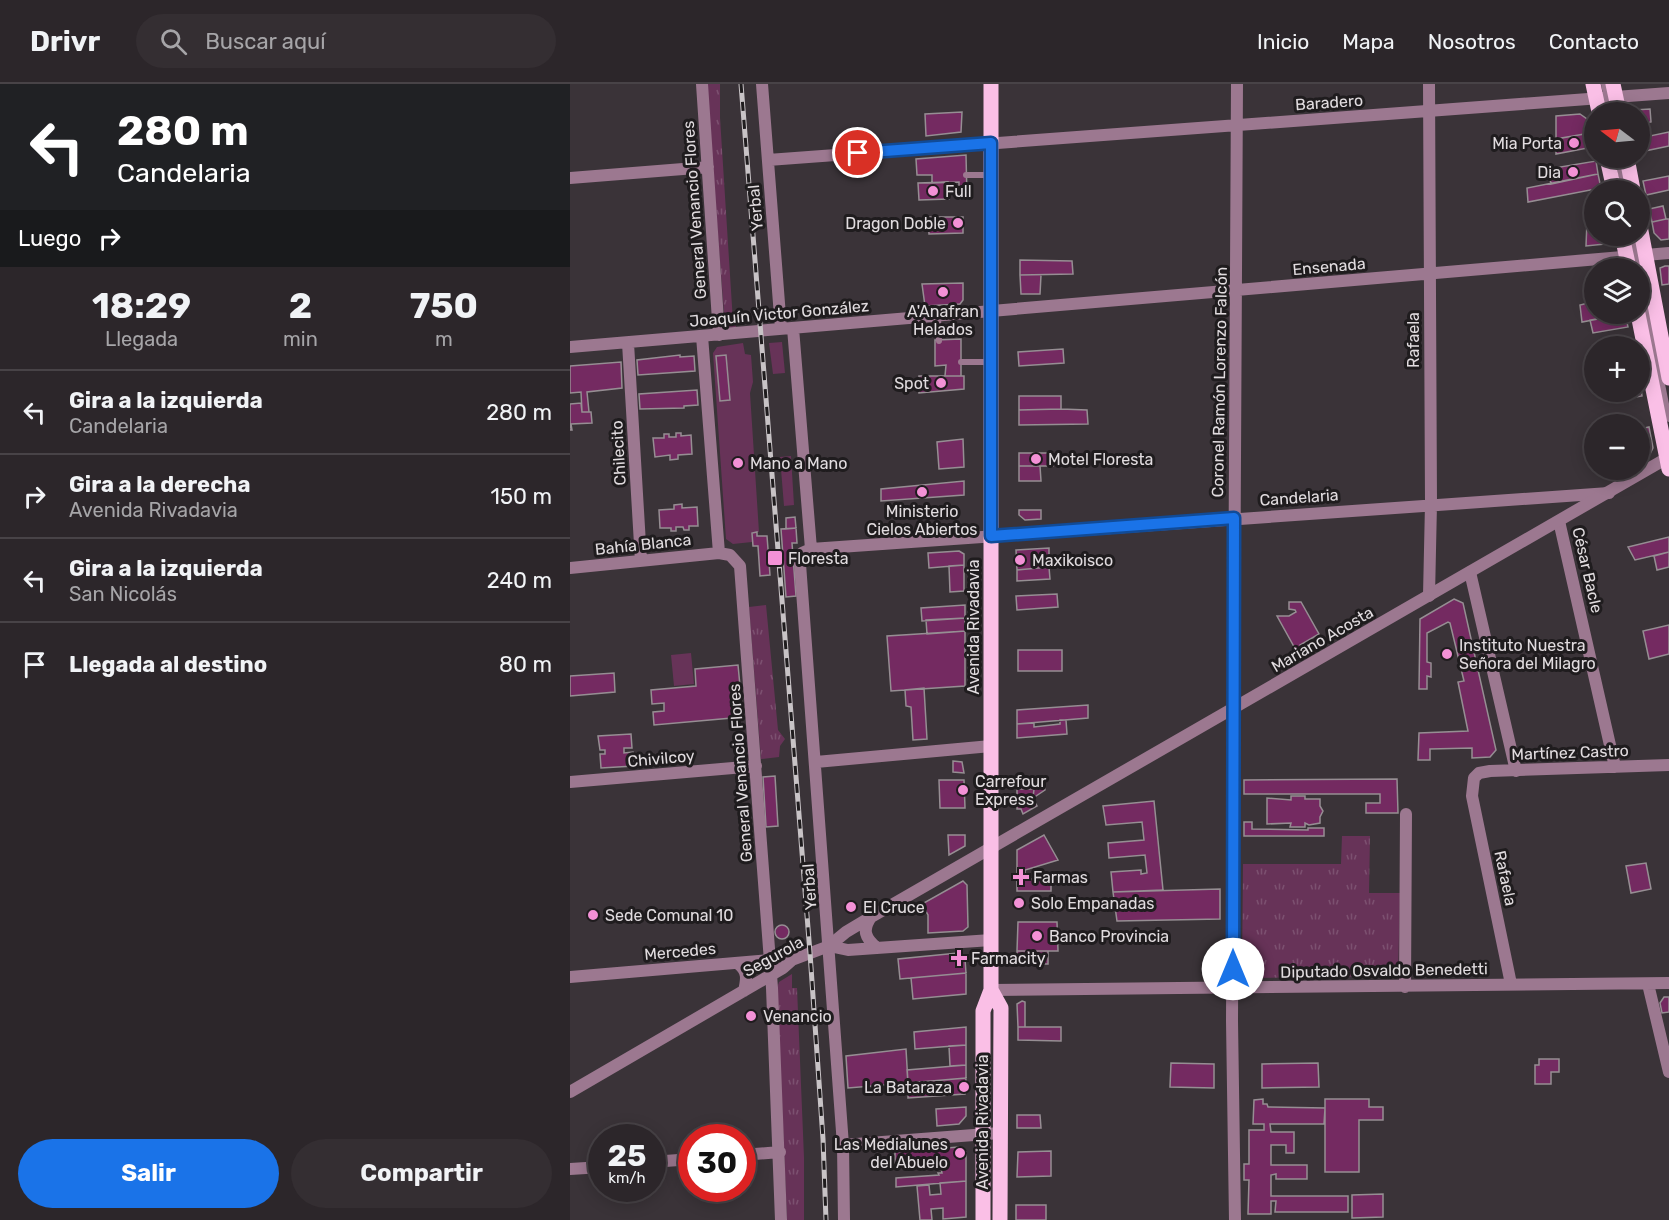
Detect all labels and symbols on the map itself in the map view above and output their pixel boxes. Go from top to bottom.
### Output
street label: Baradero [1295,91,1364,114]
north arrow [1584,102,1650,168]
street label: General Venancio Flores [679,120,710,300]
pin [832,127,883,178]
place label: Mia Porta [1492,134,1562,153]
marker: Mia Porta [1567,136,1581,150]
place label: Dia [1537,163,1561,182]
marker: Dia [1566,165,1580,179]
place label: Full [945,182,972,201]
street label: Yerbal [744,184,767,232]
marker: Full [926,184,940,198]
place label: Dragon Doble [845,214,946,233]
marker: Dragon Doble [951,216,965,230]
street label: Ensenada [1292,254,1366,279]
street label: Coronel Ramón Lorenzo Falcón [1208,266,1231,498]
marker: A'Anafran Helados [936,285,950,299]
street label: Joaquín Victor González [688,296,870,331]
place label: A'Anafran Helados [907,302,979,339]
street label: Rafaela [1404,312,1423,368]
place label: Spot [894,374,929,393]
marker: Spot [934,376,948,390]
street label: Chilecito [607,420,630,486]
place label: Motel Floresta [1048,450,1153,469]
marker: Motel Floresta [1029,452,1043,466]
place label: Mano a Mano [750,454,848,473]
marker: Mano a Mano [731,456,745,470]
marker: Ministerio Cielos Abiertos [915,485,929,499]
street label: Candelaria [1259,485,1339,510]
place label: Ministerio Cielos Abiertos [867,502,977,539]
street label: César Bacle [1568,525,1607,615]
street label: Bahía Blanca [594,530,692,559]
marker: Floresta [766,549,784,567]
place label: Floresta [788,549,849,568]
place label: Maxikoisco [1032,551,1113,570]
marker: Maxikoisco [1013,553,1027,567]
street label: Avenida Rivadavia [964,559,983,695]
street label: Mariano Acosta [1268,603,1377,676]
place label: Instituto Nuestra Señora del Milagro [1459,636,1596,673]
marker: Instituto Nuestra Señora del Milagro [1440,647,1454,661]
street label: General Venancio Flores [725,683,756,863]
street label: Martínez Castro [1511,741,1629,764]
street label: Chivilcoy [627,746,696,771]
place label: Carrefour Express [975,772,1046,809]
marker: Carrefour Express [956,783,970,797]
street label: Rafaela [1490,849,1521,907]
street label: Yerbal [798,863,821,911]
place label: Farmas [1033,868,1088,887]
marker: Farmas [1014,870,1028,884]
place label: Solo Empanadas [1031,894,1154,913]
marker: Solo Empanadas [1012,896,1026,910]
place label: El Cruce [863,898,925,917]
marker: El Cruce [844,900,858,914]
place label: Sede Comunal 10 [605,906,733,925]
marker: Sede Comunal 10 [586,908,600,922]
place label: Banco Provincia [1049,927,1169,946]
marker: Banco Provincia [1030,929,1044,943]
street label: Segurola [740,932,807,981]
position arrow [1201,937,1265,1001]
street label: Mercedes [643,939,717,964]
place label: Farmacity [971,949,1046,968]
marker: Farmacity [952,951,966,965]
street label: Diputado Osvaldo Benedetti [1280,959,1488,982]
place label: Venancio [763,1007,832,1026]
marker: Venancio [744,1009,758,1023]
street label: Avenida Rivadavia [973,1054,992,1190]
place label: La Bataraza [864,1078,952,1097]
marker: La Bataraza [957,1080,971,1094]
speed limit sign: 30 [678,1124,756,1202]
place label: Las Medialunes del Abuelo [834,1135,948,1172]
marker: Las Medialunes del Abuelo [953,1146,967,1160]

